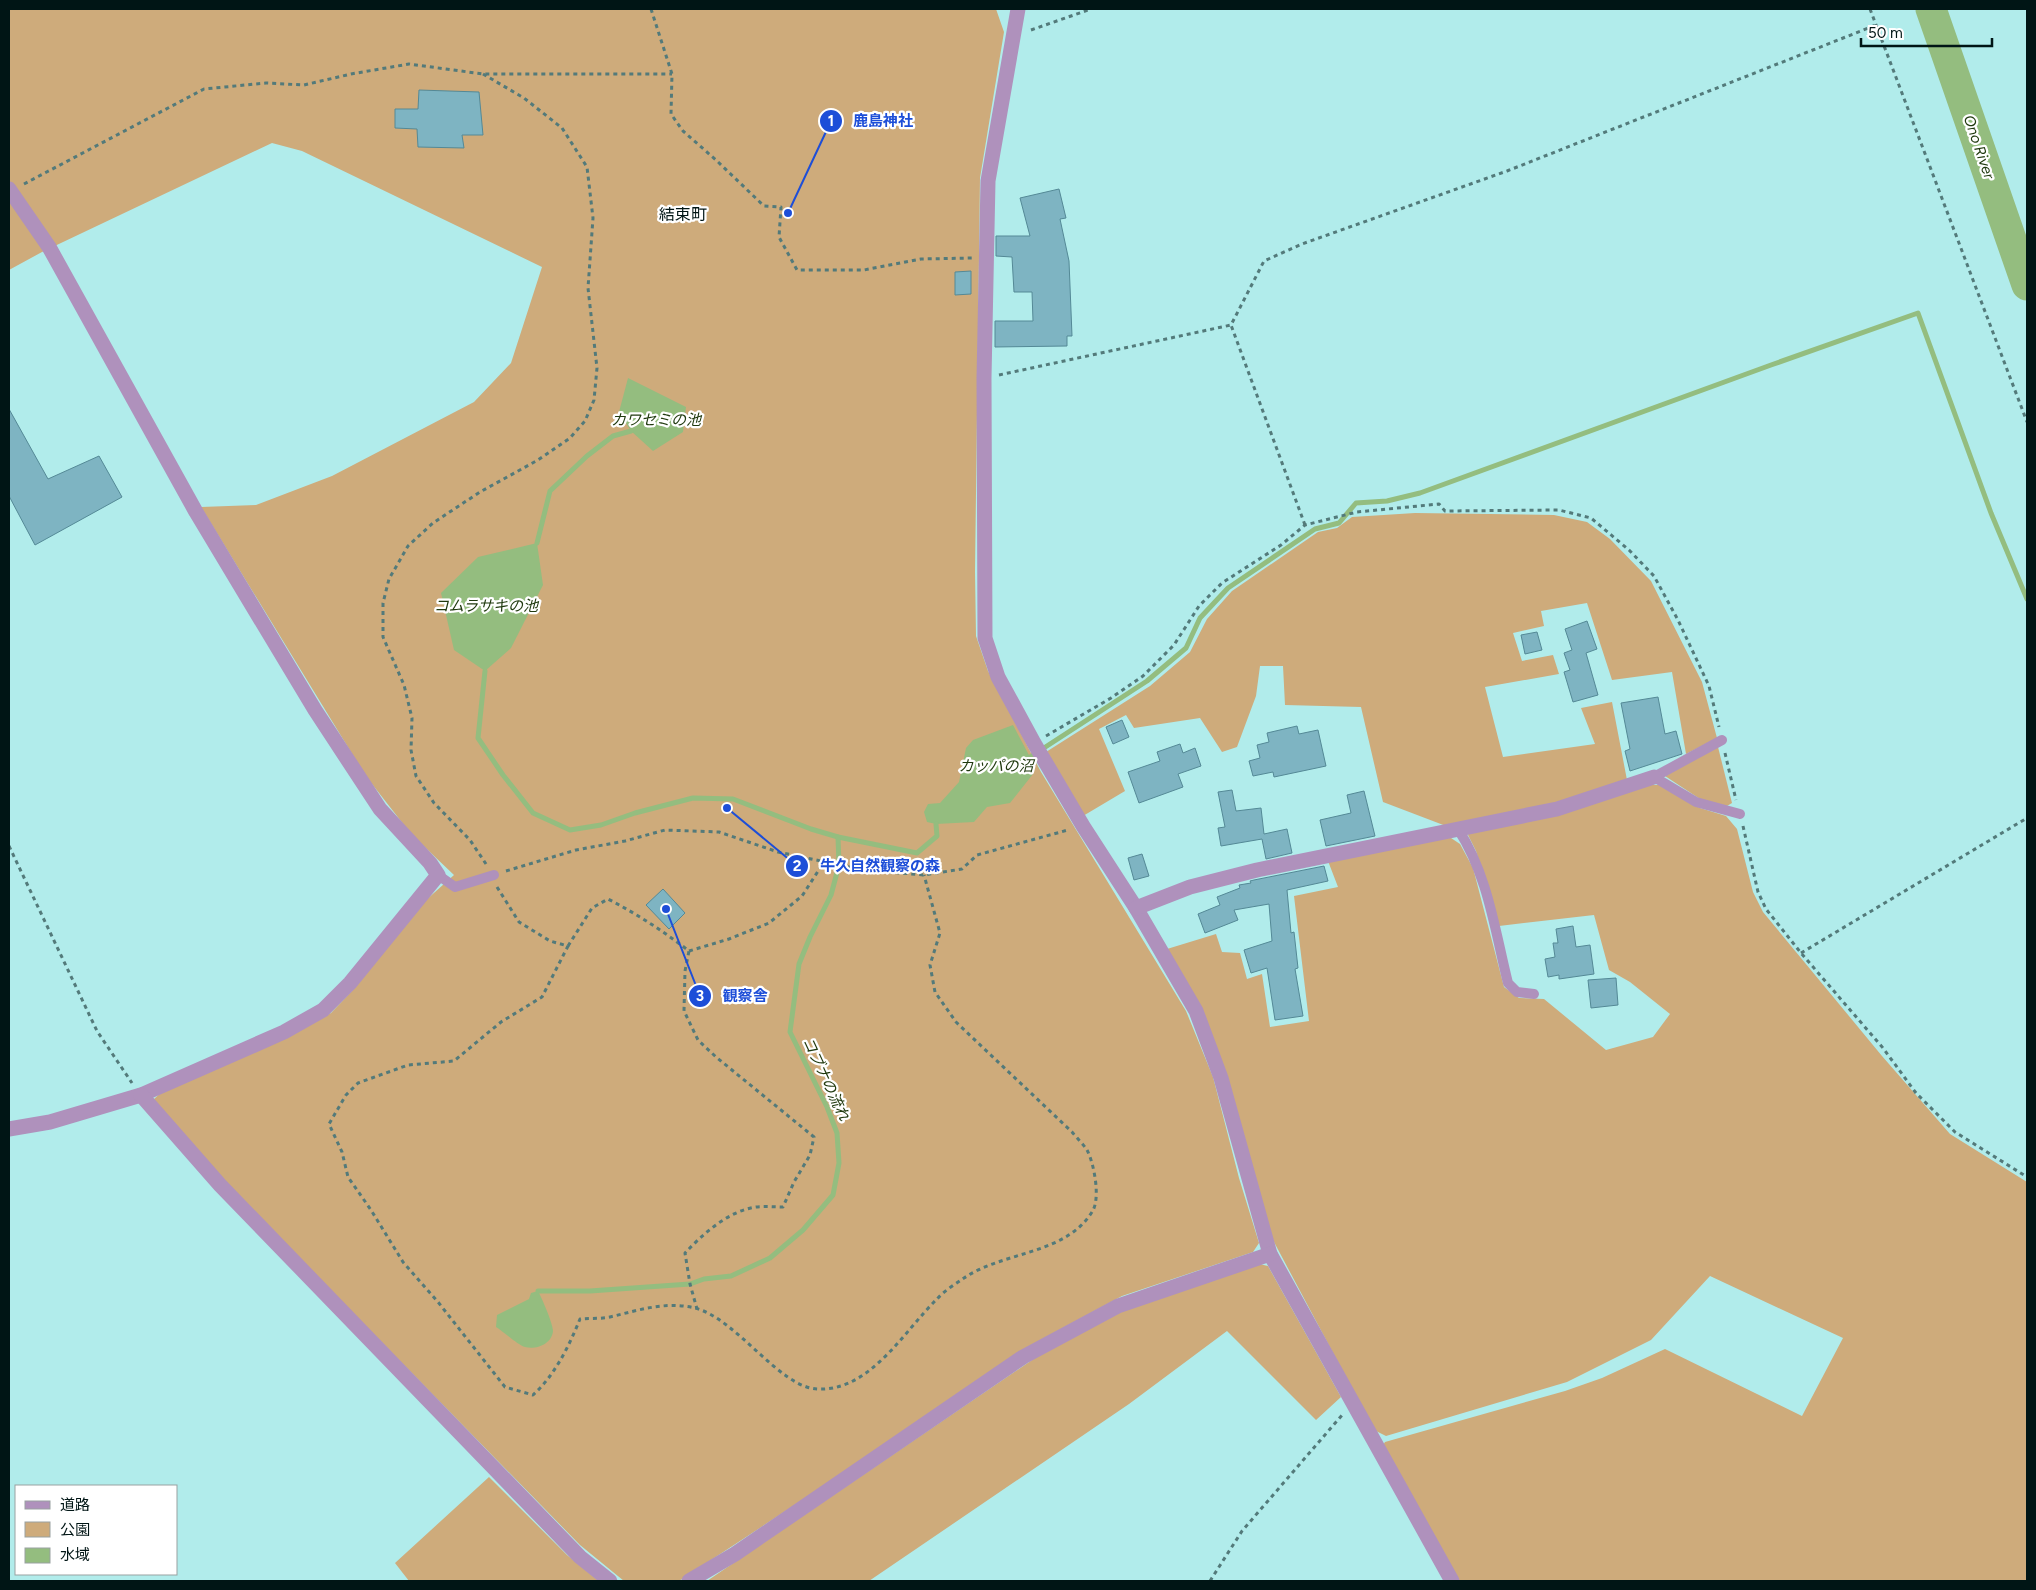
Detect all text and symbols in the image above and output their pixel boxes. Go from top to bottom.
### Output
scale bar [1861,15,1992,47]
text: 50 m [1868,24,1903,42]
callout: 鹿島神社 [818,106,923,136]
text: 1 [828,112,834,130]
text: 鹿島神社 [853,112,913,130]
water label: Ono River [1960,113,1999,182]
district label: 結束町 [659,205,707,224]
water label: カワセミの池 [611,411,703,429]
water label: コムラサキの池 [434,597,540,615]
water label: カッパの沼 [958,757,1035,775]
callout: 牛久自然観察の森 [785,851,950,881]
text: 2 [793,857,802,875]
text: 牛久自然観察の森 [820,857,940,875]
callout: 観察舎 [688,981,778,1011]
text: 3 [696,987,704,1005]
text: 観察舎 [722,987,768,1005]
water label: コブナの流れ [799,1034,854,1124]
legend [15,1485,178,1575]
text: 道路 [60,1496,90,1514]
text: 公園 [60,1521,90,1539]
text: 水域 [60,1546,90,1564]

